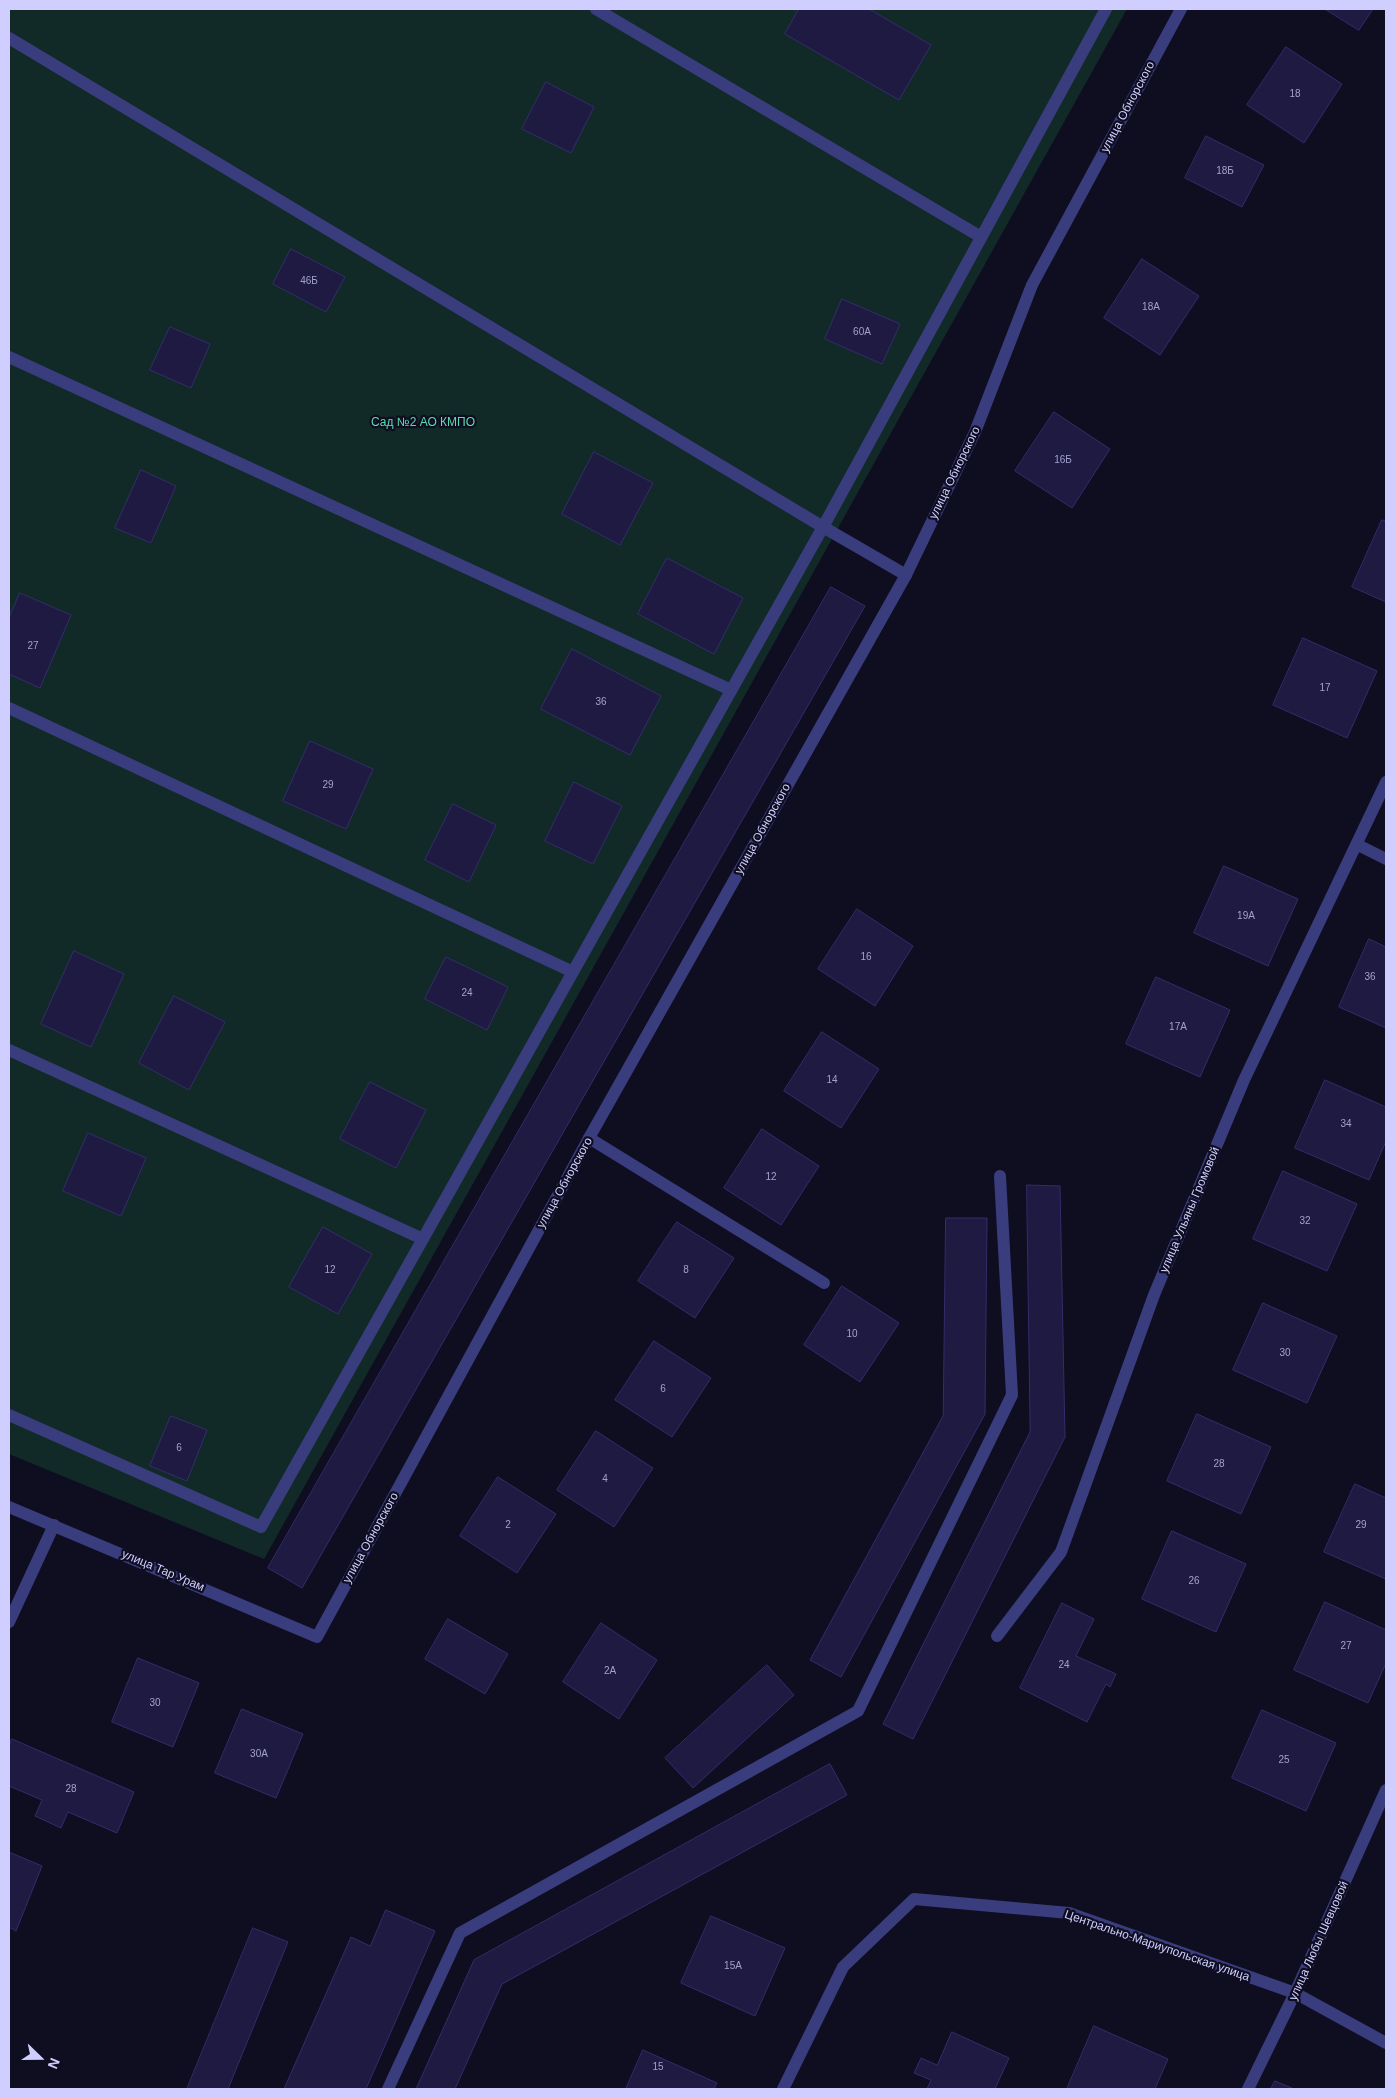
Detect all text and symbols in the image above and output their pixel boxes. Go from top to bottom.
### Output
street label: улица Обнорского [1098,59,1158,155]
house number: 18 [1289,88,1301,100]
house number: 18Б [1216,165,1234,177]
house number: 46Б [300,275,318,287]
house number: 18А [1142,301,1160,313]
house number: 60А [853,326,871,338]
park label: Сад №2 АО КМПО [371,416,475,430]
street label: улица Обнорского [926,424,984,522]
house number: 16Б [1054,454,1072,466]
house number: 27 [27,640,39,652]
house number: 17 [1319,682,1331,694]
house number: 36 [595,696,607,708]
house number: 29 [322,779,334,791]
street label: улица Обнорского [732,781,794,877]
house number: 19А [1237,910,1255,922]
house number: 16 [860,951,872,963]
house number: 36 [1364,971,1376,983]
house number: 24 [461,987,473,999]
house number: 17А [1169,1021,1187,1033]
house number: 14 [826,1074,838,1086]
house number: 34 [1340,1118,1352,1130]
street label: улица Обнорского [534,1135,596,1231]
street label: улица Ульяны Громовой [1157,1145,1223,1275]
house number: 12 [765,1171,777,1183]
house number: 32 [1299,1215,1311,1227]
house number: 12 [324,1264,336,1276]
house number: 8 [683,1264,689,1276]
house number: 10 [846,1328,858,1340]
house number: 30 [1279,1347,1291,1359]
house number: 6 [660,1383,666,1395]
house number: 6 [176,1442,182,1454]
house number: 28 [1213,1458,1225,1470]
house number: 4 [602,1473,608,1485]
street label: улица Обнорского [340,1490,402,1586]
house number: 2 [505,1519,511,1531]
house number: 29 [1355,1519,1367,1531]
street label: улица Тар Урам [119,1547,207,1595]
house number: 26 [1188,1575,1200,1587]
house number: 27 [1340,1640,1352,1652]
house number: 24 [1058,1659,1070,1671]
house number: 2А [604,1665,616,1677]
house number: 30 [149,1697,161,1709]
house number: 30А [250,1748,268,1760]
house number: 25 [1278,1754,1290,1766]
house number: 28 [65,1783,77,1795]
street label: улица Любы Шевцовой [1286,1879,1352,2003]
street label: Центрально-Мариупольская улица [1063,1907,1251,1985]
house number: 15А [724,1960,742,1972]
north arrow [15,2033,65,2083]
text: N [45,2056,63,2071]
house number: 15 [652,2061,664,2073]

